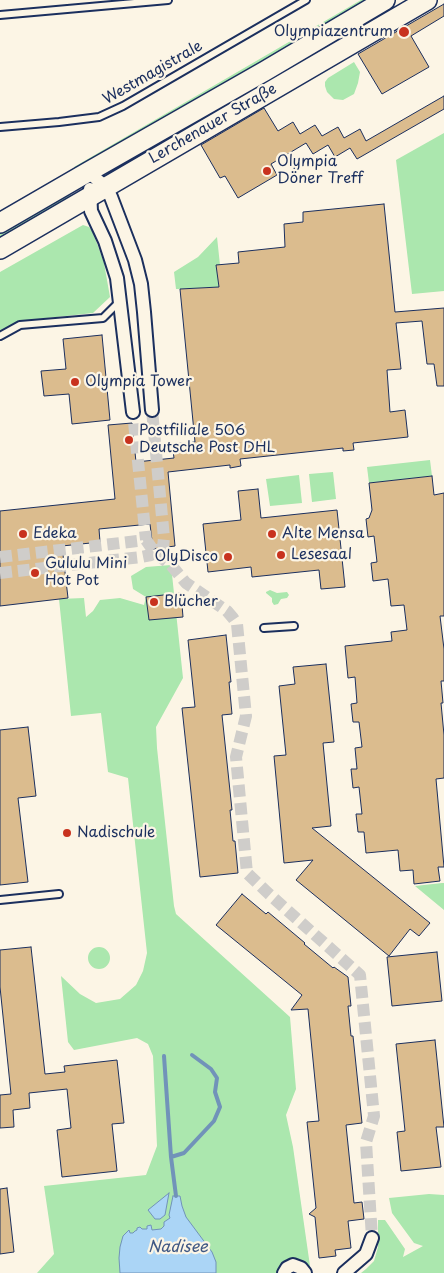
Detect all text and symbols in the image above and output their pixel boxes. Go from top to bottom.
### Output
place label: Olympiazentrum [274,23,393,41]
marker: Olympiazentrum [397,25,411,39]
street label: Westmagistrale [100,37,206,109]
street label: Lerchenauer Straße [146,80,280,168]
place label: Olympia Döner Treff [277,153,363,188]
marker: Olympia Döner Treff [261,165,273,177]
place label: Olympia Tower [85,373,192,391]
marker: Olympia Tower [69,376,81,388]
place label: Postfiliale 506 Deutsche Post DHL [139,422,275,457]
marker: Postfiliale 506 Deutsche Post DHL [123,434,135,446]
place label: Edeka [33,525,77,543]
place label: Alte Mensa [282,525,364,543]
marker: Edeka [17,528,29,540]
marker: Alte Mensa [266,528,278,540]
place label: Lesesaal [291,546,352,564]
place label: OlyDisco [155,548,218,566]
marker: Lesesaal [275,549,287,561]
marker: OlyDisco [222,551,234,563]
place label: Gululu Mini Hot Pot [45,555,127,590]
marker: Gululu Mini Hot Pot [29,567,41,579]
place label: Blücher [164,593,218,611]
marker: Blücher [148,596,160,608]
place label: Nadischule [77,824,155,842]
marker: Nadischule [61,827,73,839]
water label: Nadisee [148,1238,208,1258]

